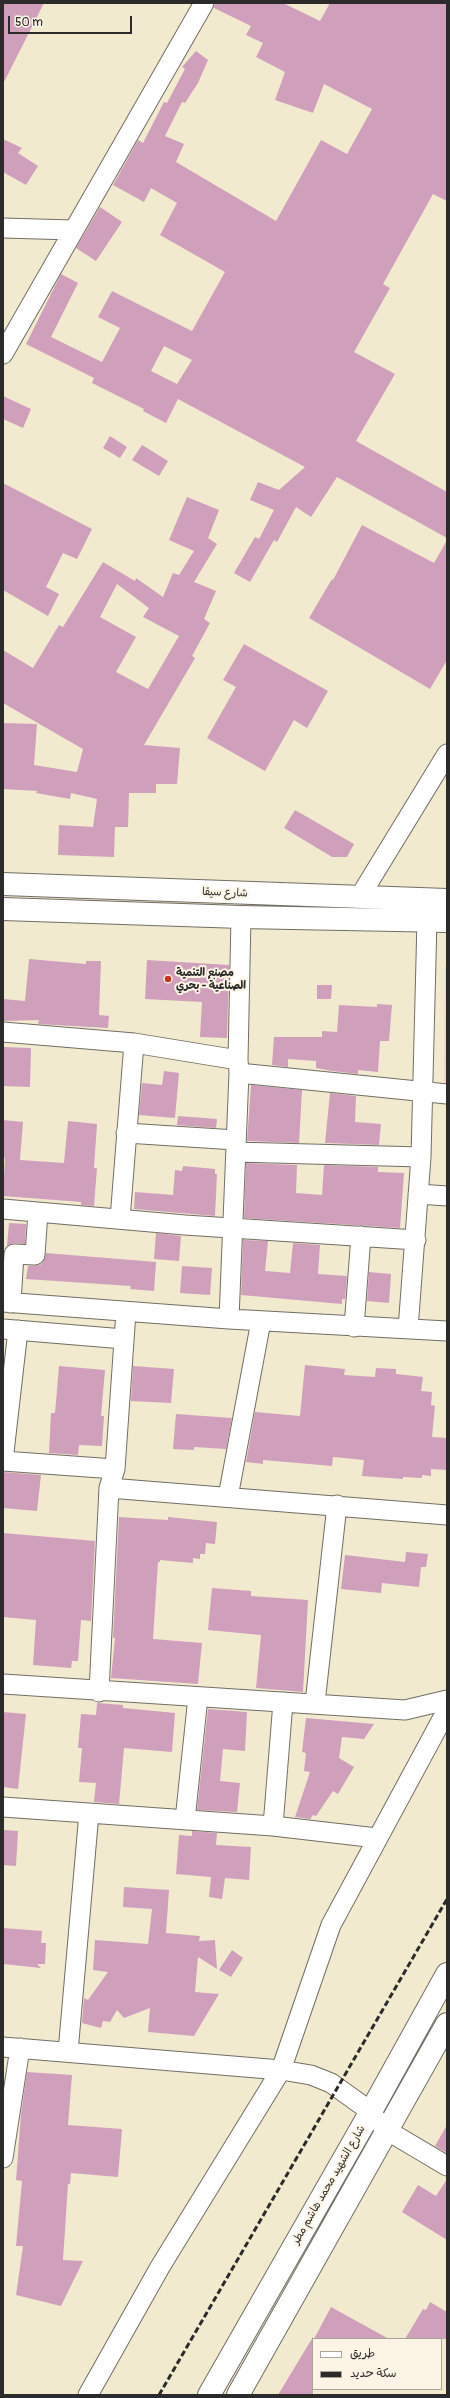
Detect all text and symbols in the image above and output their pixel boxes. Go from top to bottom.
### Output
scale bar [10,8,134,34]
text: 50 m [15,15,43,30]
street label: شارع سيقا [202,886,248,900]
place label: مصنع التنمية الصناعية - بحري [176,966,246,992]
marker: مصنع التنمية الصناعية - بحري [163,974,173,984]
street label: شارع الشهيد محمد هاشم مطر [290,2123,368,2247]
legend [312,2338,442,2390]
text: طريق [350,2346,375,2361]
text: سكة حديد [350,2366,397,2381]

